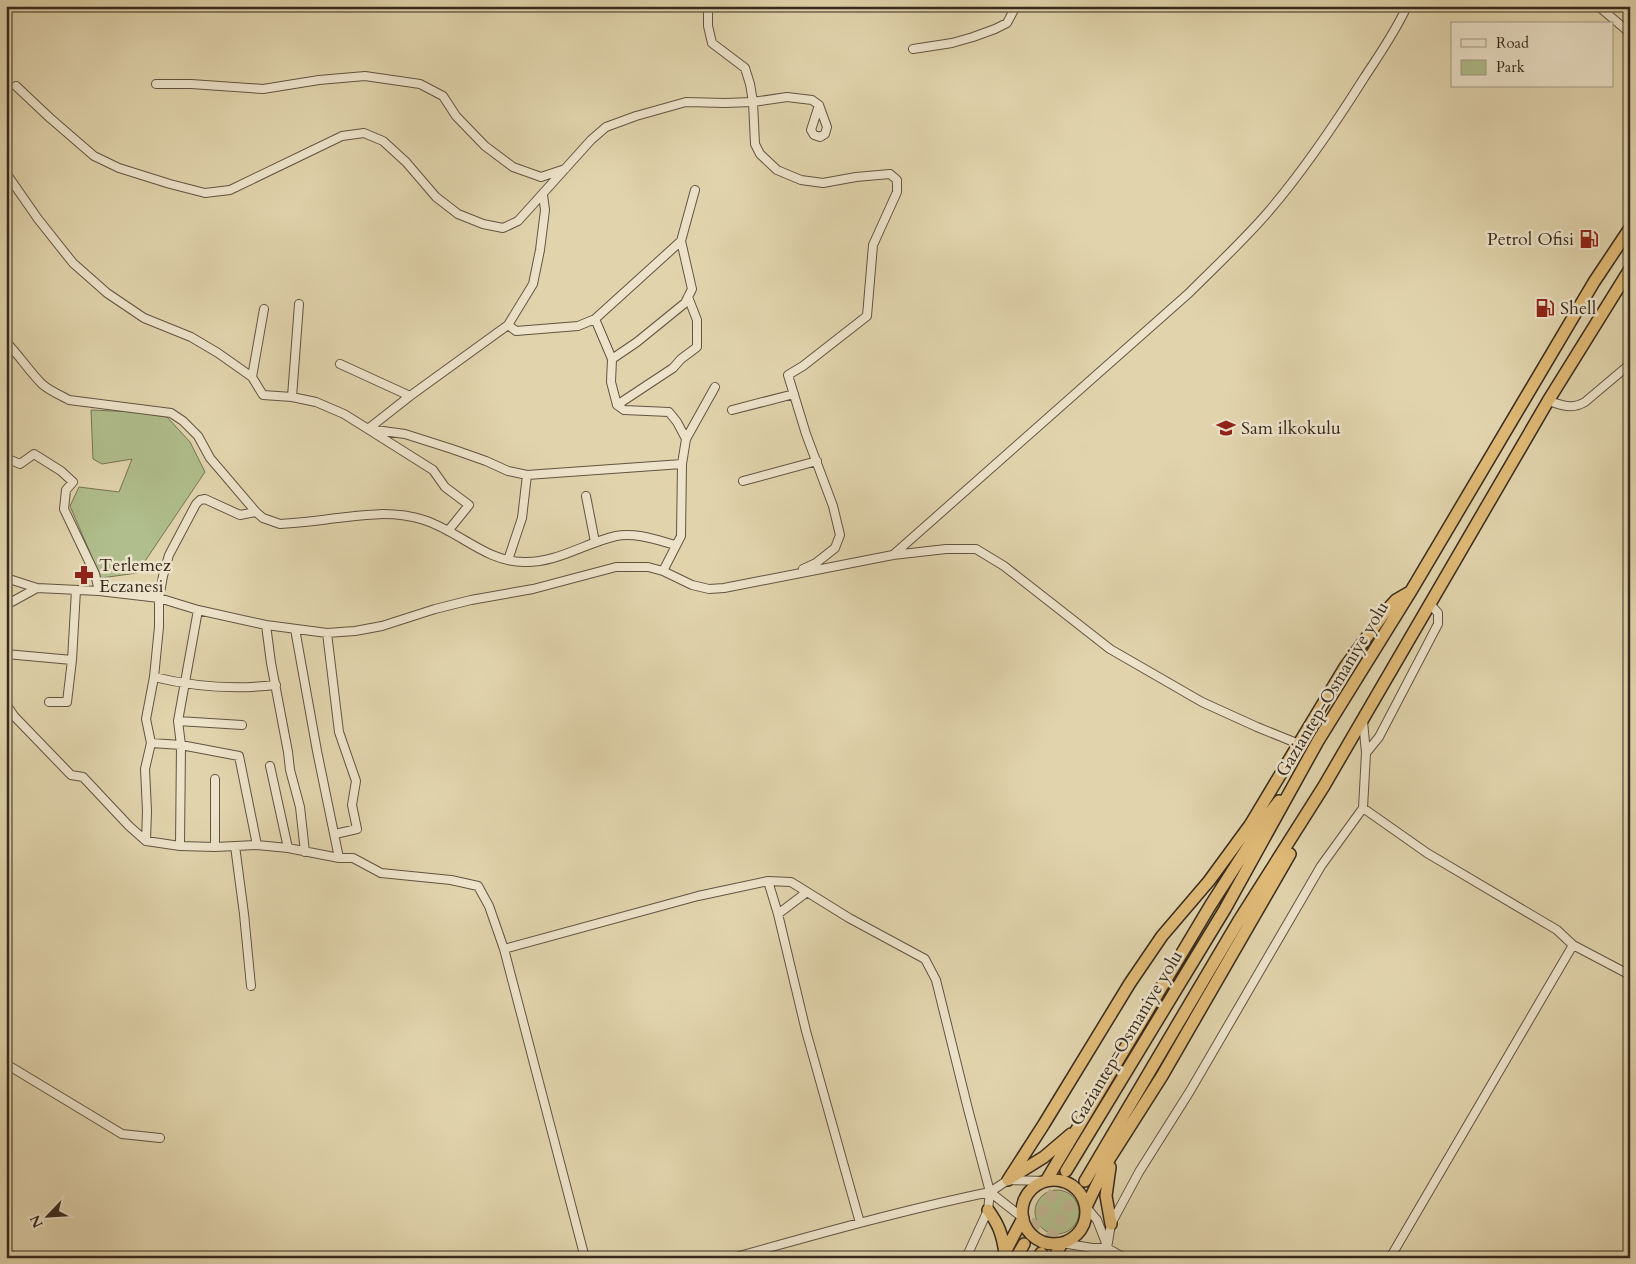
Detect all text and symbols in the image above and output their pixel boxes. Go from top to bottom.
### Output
legend [1451,22,1614,88]
text: Road [1496,33,1529,53]
text: Park [1496,57,1525,77]
place label: Petrol Ofisi [1487,227,1574,252]
fuel station icon: Petrol Ofisi [1578,228,1600,250]
place label: Shell [1560,296,1597,321]
fuel station icon: Shell [1534,297,1556,319]
place label: Sam ilkokulu [1241,416,1341,441]
school or university icon: Sam ilkokulu [1215,417,1237,439]
place label: Terlemez Eczanesi [99,553,171,599]
pharmacy icon: Terlemez Eczanesi [73,564,95,586]
street label: Gaziantep-Osmaniye yolu [1270,597,1395,782]
street label: Gaziantep-Osmaniye yolu [1064,946,1189,1131]
north arrow [22,1192,72,1242]
text: N [25,1212,48,1231]

